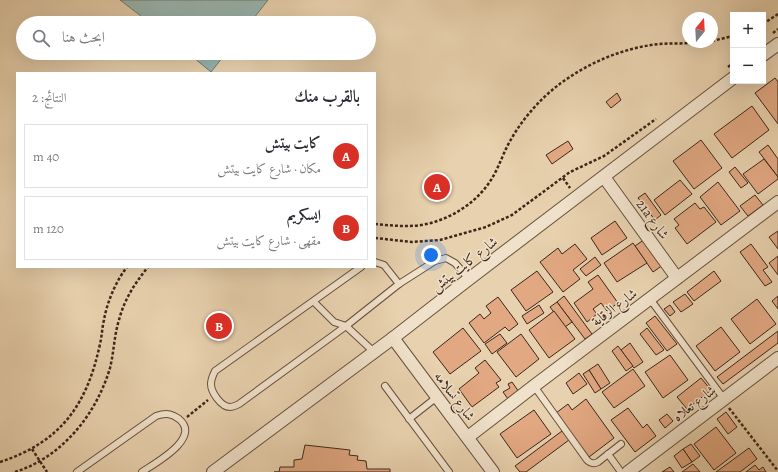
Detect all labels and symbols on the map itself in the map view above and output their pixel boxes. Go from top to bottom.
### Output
north arrow [682,12,718,48]
pin: A [424,172,450,202]
street label: 21a شارع [630,195,674,244]
street label: شارع كايت بيتش [427,232,503,298]
your location [421,245,441,265]
street label: شارع الرقاية [588,284,642,332]
pin: B [206,311,232,341]
street label: شارع تسلامه [428,368,480,426]
street label: شارع تعلاه [669,381,721,428]

